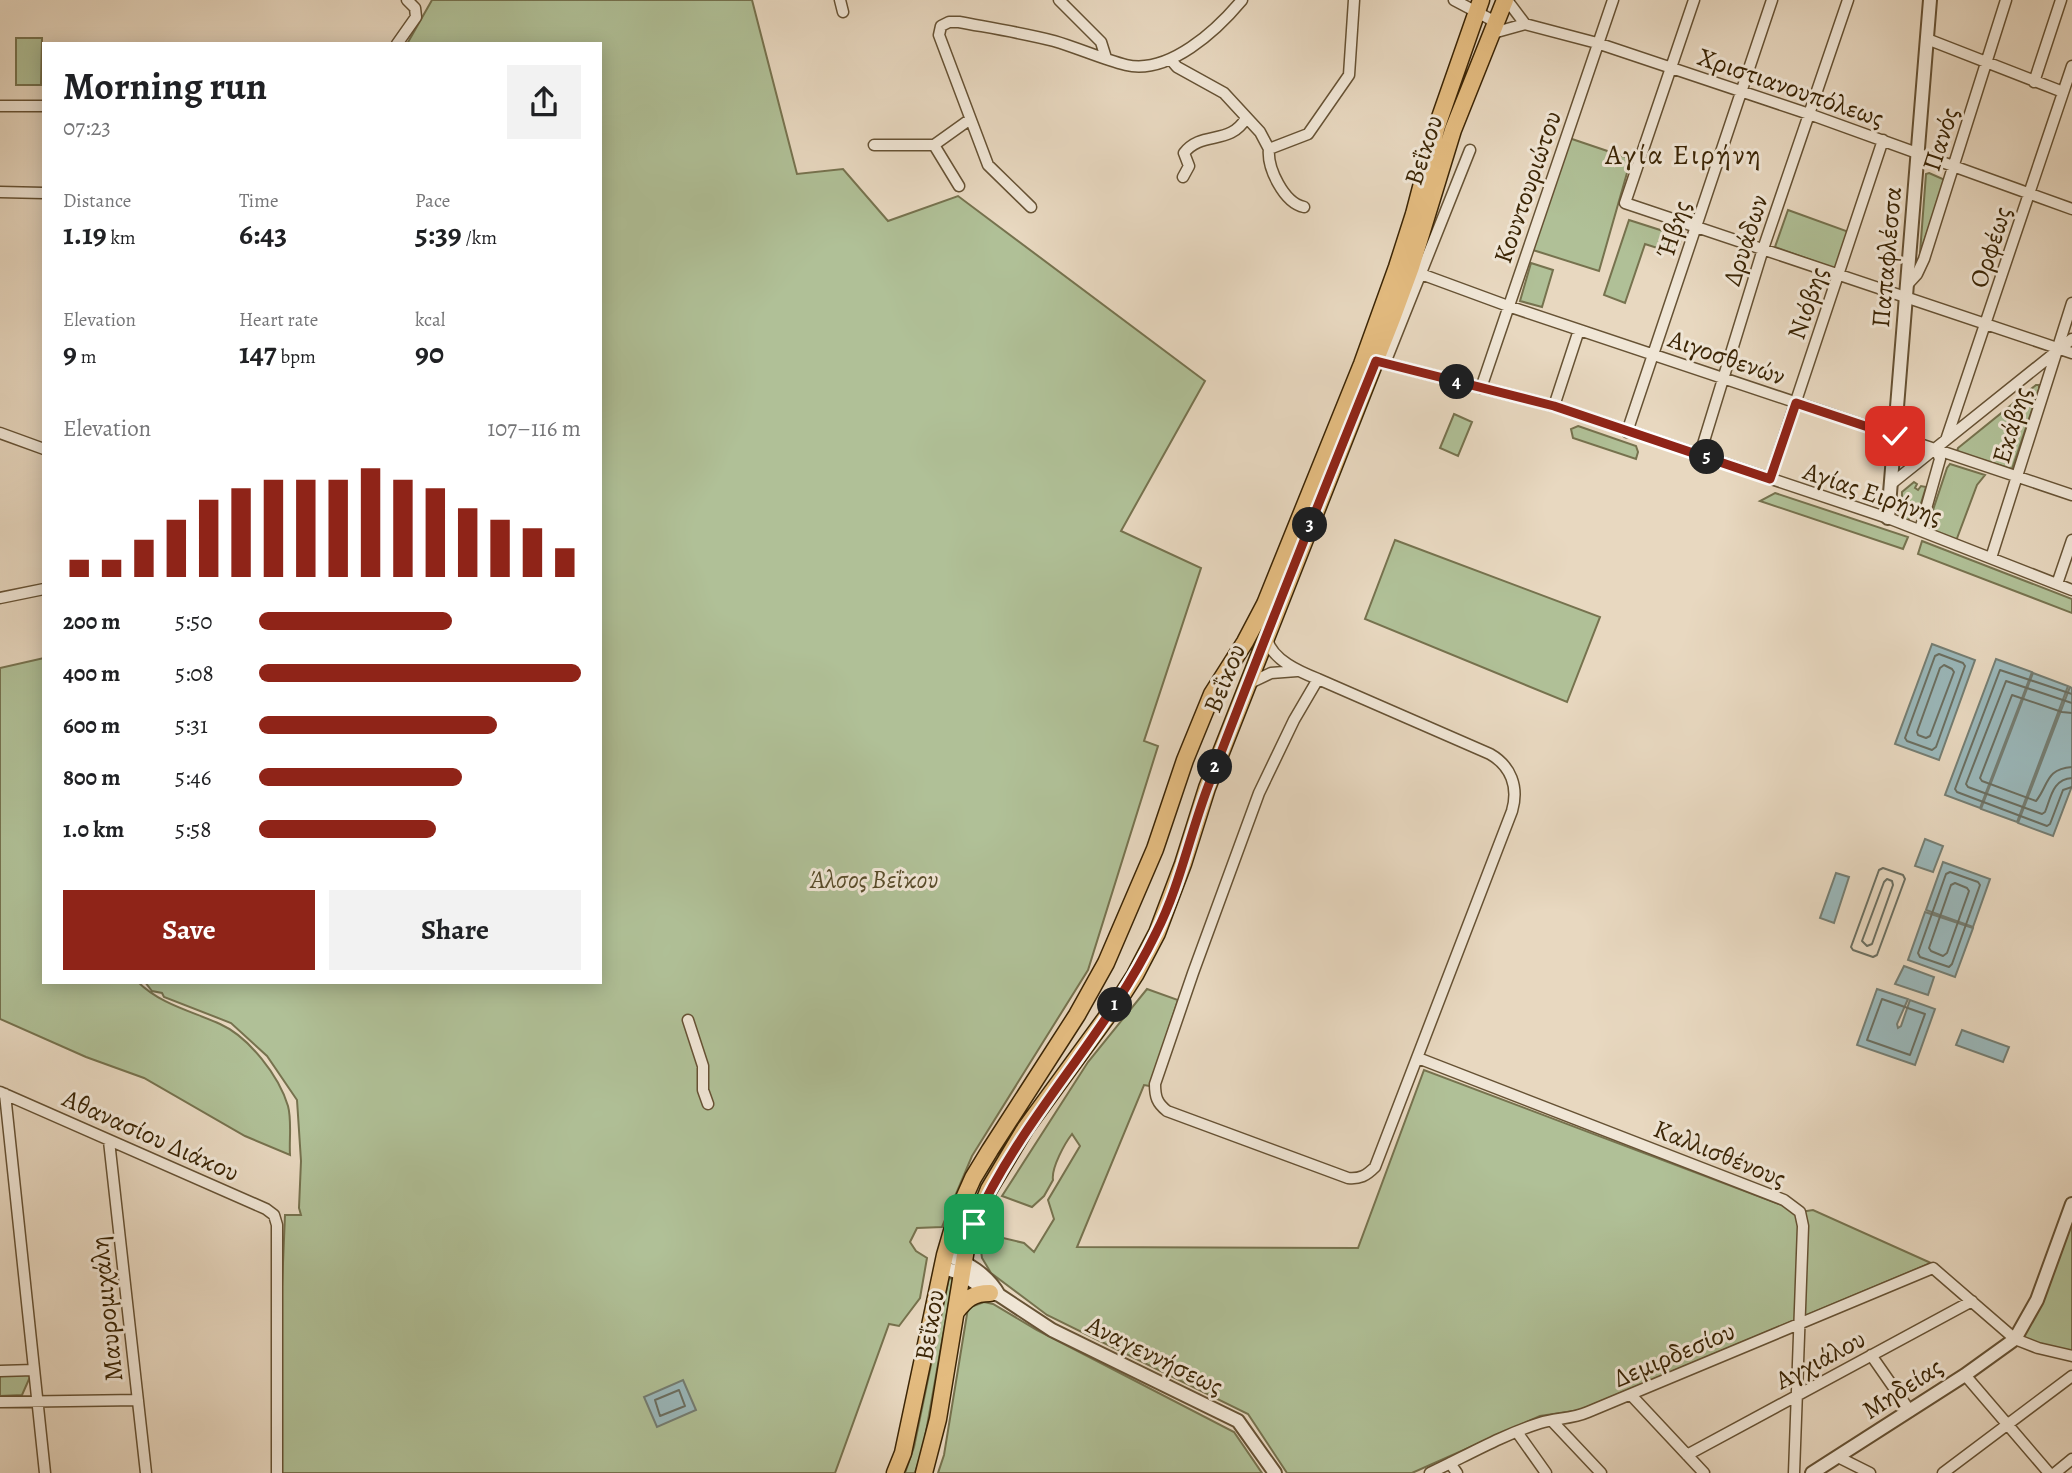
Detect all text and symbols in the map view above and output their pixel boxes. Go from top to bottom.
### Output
street label: Χριστιανουπόλεως [1693,39,1889,136]
text: Morning run [63,60,267,112]
button: share [507,65,581,139]
street label: Πανός [1914,103,1967,176]
street label: Κουντουριώτου [1485,106,1570,268]
street label: Βεΐκου [1396,111,1451,190]
text: 07:23 [63,112,111,143]
district label: Αγία Ειρήνη [1604,136,1763,174]
street label: Παπαφλέσσα [1863,185,1910,329]
text: Distance [63,188,131,214]
text: Time [239,188,278,214]
text: Pace [415,188,450,214]
street label: Δρυάδων [1714,190,1777,290]
street label: Ήβης [1648,196,1699,262]
street label: Ορφέως [1961,202,2020,292]
text: 1.19 [63,214,107,254]
text: 6:43 [239,214,287,254]
text: 5:39 [415,214,462,254]
text: km [107,225,136,251]
text: /km [462,225,497,251]
street label: Νιόβης [1779,262,1836,344]
text: Elevation [63,307,136,333]
text: Heart rate [239,307,318,333]
text: kcal [415,307,445,333]
street label: Αιγοσθενών [1663,321,1790,394]
text: 9 [63,333,77,373]
text: 147 [239,333,277,373]
text: 90 [415,333,444,373]
text: m [77,344,96,370]
text: bpm [277,344,316,370]
pin: 4 [1440,364,1474,400]
text: 4 [1452,368,1461,394]
street label: Εκάβης [1983,383,2040,468]
pin [1865,406,1925,466]
text: Elevation [63,413,151,444]
text: 107–116 m [487,413,581,444]
icon: check [1876,417,1914,455]
pin: 5 [1690,440,1724,475]
text: 5 [1702,443,1711,469]
street label: Αγίας Ειρήνης [1798,453,1947,534]
pin: 3 [1292,508,1328,542]
text: 3 [1305,511,1314,537]
text: 200 m [63,606,121,637]
text: 5:50 [175,606,213,637]
street label: Βεΐκου [1195,638,1254,718]
text: 400 m [63,658,120,689]
text: 5:08 [175,658,214,689]
text: 600 m [63,710,120,741]
text: 5:31 [175,710,208,741]
pin: 2 [1198,750,1232,784]
text: 2 [1210,753,1219,779]
text: 800 m [63,762,120,793]
text: 5:46 [175,762,211,793]
text: 1.0 km [63,814,124,845]
text: 5:58 [175,814,211,845]
park label: Άλσος Βεΐκου [808,862,938,897]
button: Save [63,890,315,970]
button: Share [329,890,581,970]
pin: 1 [1098,988,1132,1023]
text: 1 [1111,991,1118,1017]
street label: Αθανασίου Διάκου [56,1080,245,1190]
street label: Καλλισθένους [1648,1111,1791,1196]
pin [944,1194,1004,1254]
icon: arrive [955,1205,993,1243]
street label: Μαυρομιχάλη [81,1235,132,1383]
street label: Βεΐκου [906,1287,953,1363]
street label: Αναγεννήσεως [1080,1307,1229,1404]
street label: Δεμιρδεσίου [1608,1313,1740,1396]
street label: Αγχιάλου [1768,1321,1872,1398]
street label: Μηδείας [1855,1349,1949,1427]

